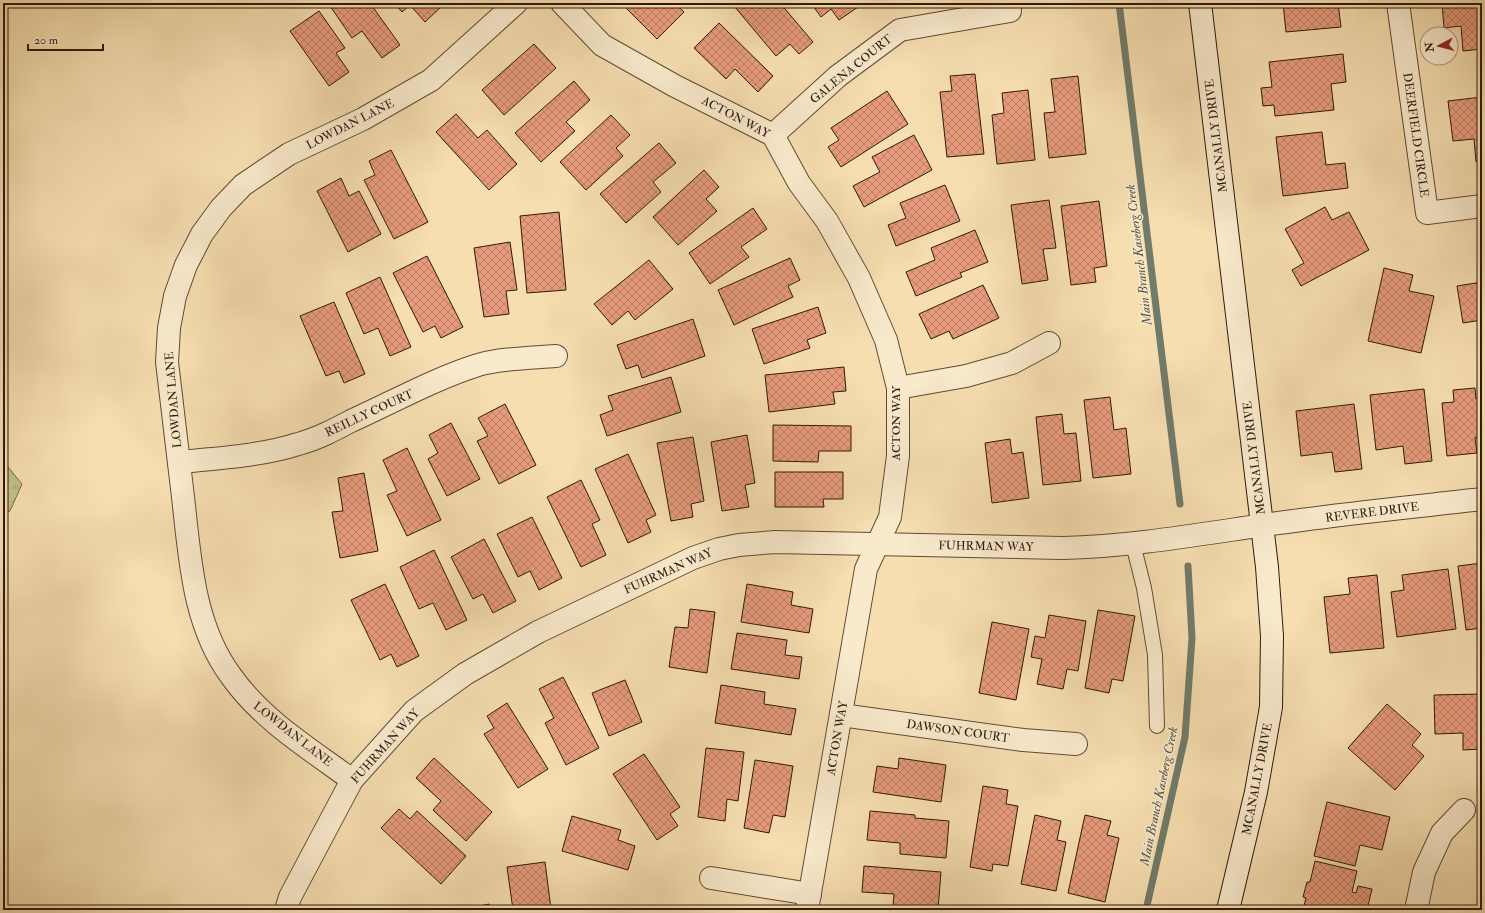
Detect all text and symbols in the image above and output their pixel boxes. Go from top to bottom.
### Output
scale bar [28,26,103,52]
north arrow [1419,26,1459,66]
street label: GALENA COURT [807,32,896,107]
text: 20 m [34,33,59,48]
text: N [1422,40,1437,54]
street label: DEERFIELD CIRCLE [1399,72,1432,199]
street label: MCANALLY DRIVE [1202,78,1231,193]
street label: ACTON WAY [698,93,773,142]
street label: LOWDAN LANE [304,96,397,153]
water label: Main Branch Kaseberg Creek [1122,184,1156,327]
street label: LOWDAN LANE [162,351,185,449]
street label: ACTON WAY [889,385,904,462]
street label: REILLY COURT [323,386,416,440]
street label: MCANALLY DRIVE [1240,400,1269,515]
street label: REVERE DRIVE [1324,499,1420,526]
street label: FUHRMAN WAY [938,538,1035,555]
street label: FUHRMAN WAY [622,545,716,598]
street label: LOWDAN LANE [250,699,336,770]
street label: ACTON WAY [823,699,852,777]
street label: FUHRMAN WAY [348,705,423,787]
street label: DAWSON COURT [905,717,1011,746]
street label: MCANALLY DRIVE [1239,721,1276,836]
water label: Main Branch Kaseberg Creek [1136,725,1182,868]

